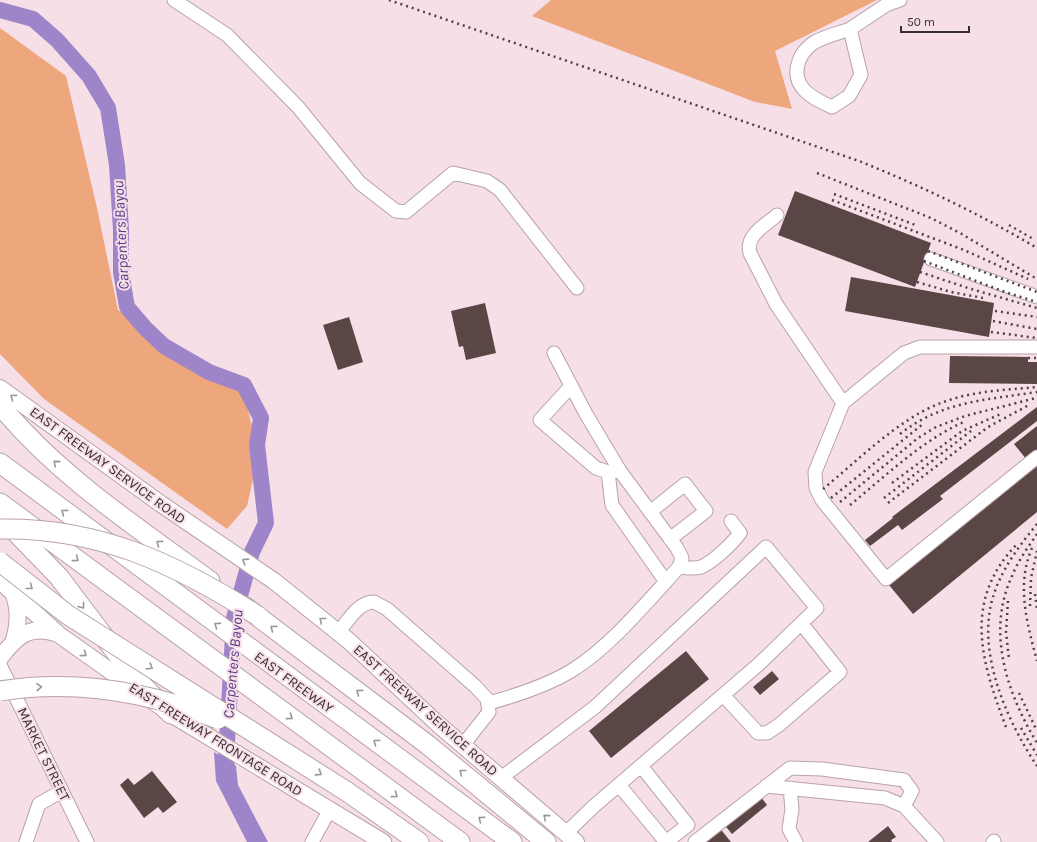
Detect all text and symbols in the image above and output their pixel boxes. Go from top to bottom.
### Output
scale bar [901,8,969,34]
text: 50 m [907,15,935,29]
water label: Carpenters Bayou [109,180,133,290]
one-way arrow [10,394,17,402]
street label: EAST FREEWAY SERVICE ROAD [26,403,189,528]
one-way arrow [53,461,60,468]
one-way arrow [62,509,69,516]
one-way arrow [156,541,163,548]
one-way arrow [72,554,79,561]
one-way arrow [242,559,249,566]
one-way arrow [26,582,33,589]
one-way arrow [78,602,85,609]
water label: Carpenters Bayou [219,609,247,719]
one-way arrow [320,617,327,624]
one-way arrow [215,623,222,630]
one-way arrow [271,625,278,632]
street label: EAST FREEWAY SERVICE ROAD [350,641,501,780]
street label: EAST FREEWAY [251,648,337,717]
one-way arrow [80,649,87,656]
one-way arrow [146,662,153,670]
street label: EAST FREEWAY FRONTAGE ROAD [126,679,306,800]
one-way arrow [36,683,42,691]
one-way arrow [357,690,364,697]
street label: MARKET STREET [14,705,74,804]
one-way arrow [286,712,293,719]
one-way arrow [374,740,381,747]
one-way arrow [315,768,322,776]
one-way arrow [459,770,467,777]
one-way arrow [391,790,398,797]
one-way arrow [543,814,550,821]
one-way arrow [478,816,485,824]

